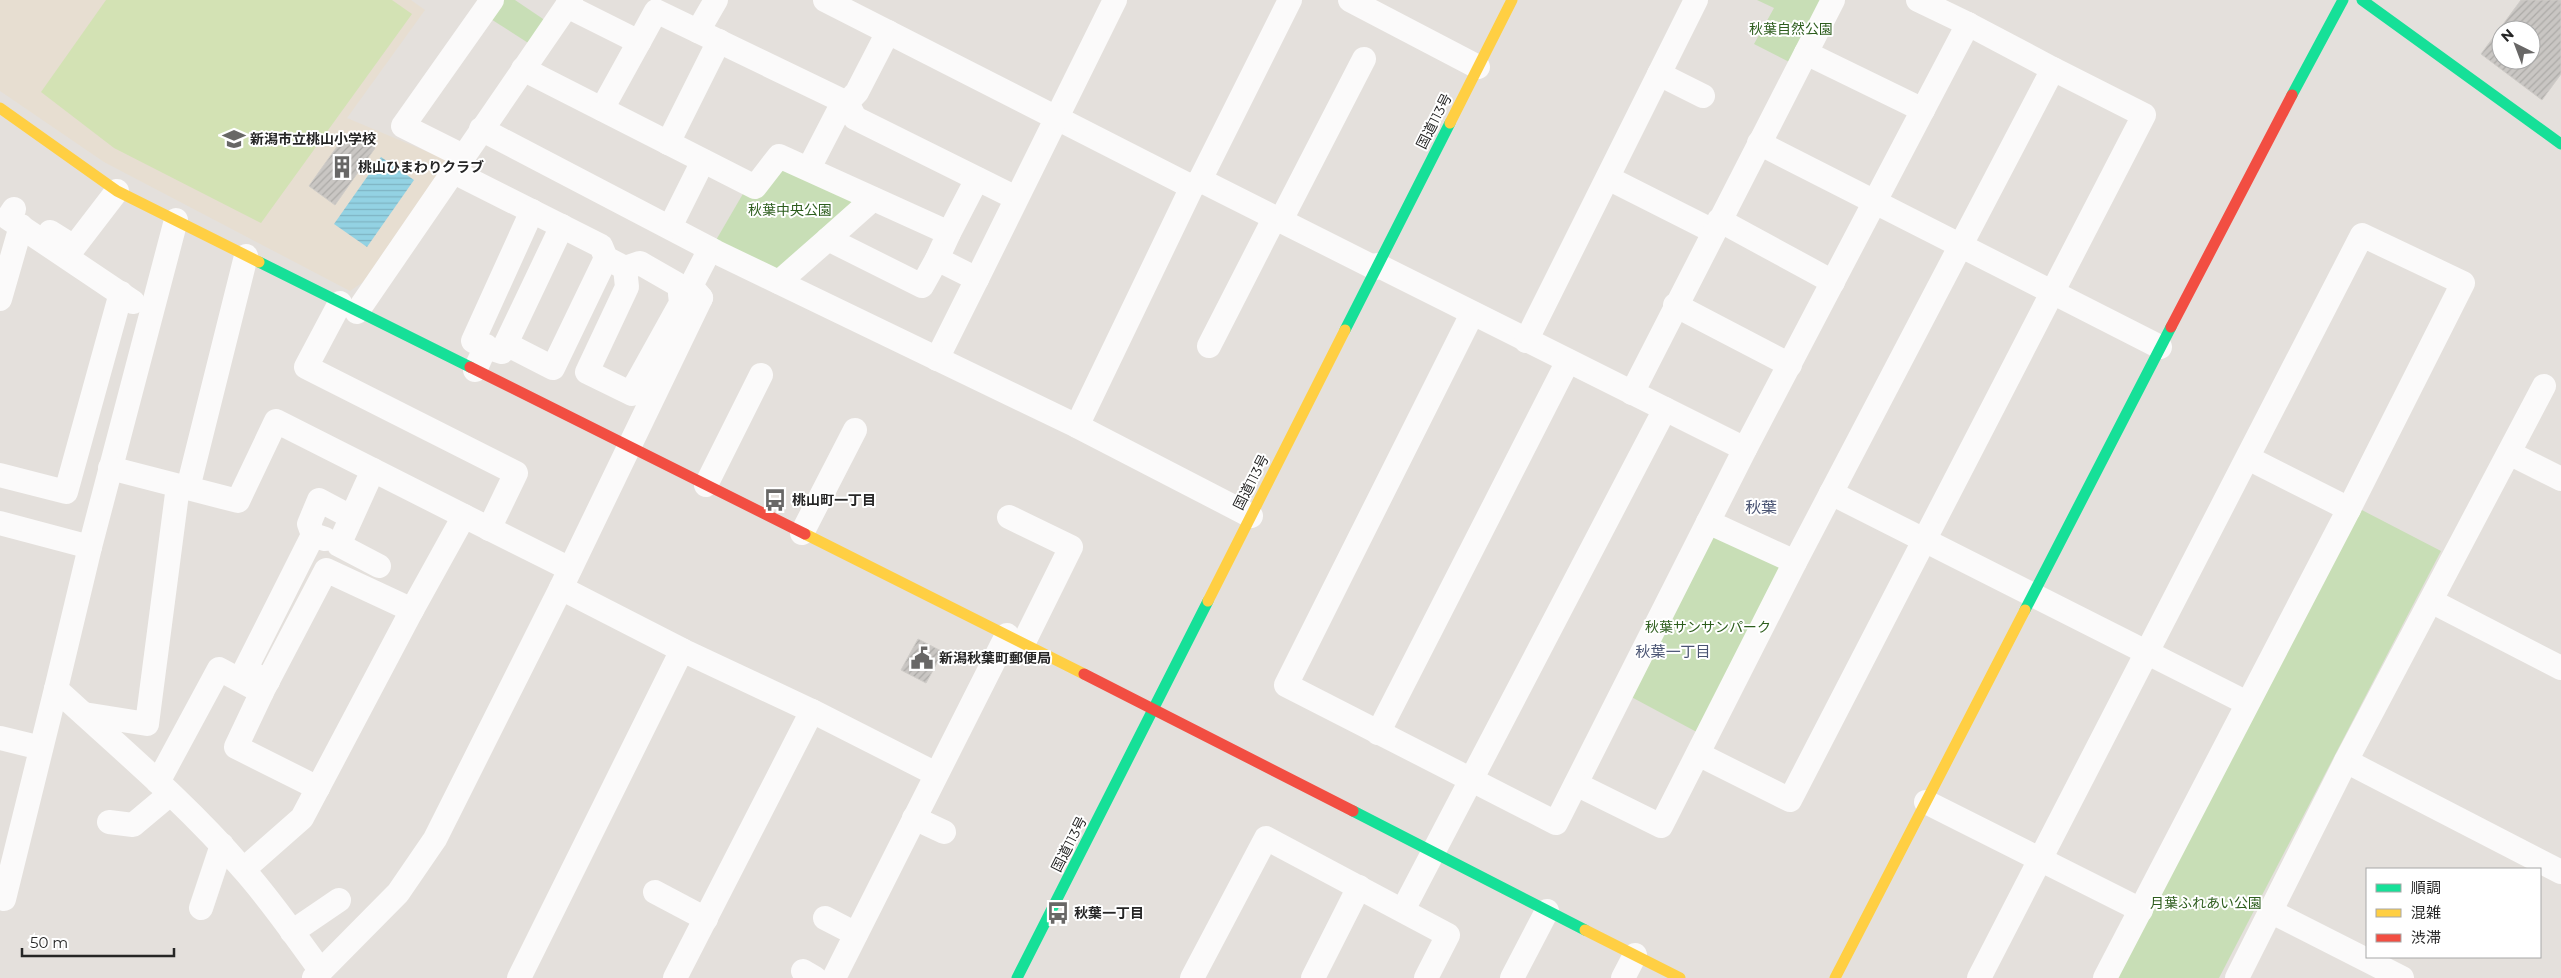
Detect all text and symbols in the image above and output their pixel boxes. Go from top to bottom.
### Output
park label: 秋葉自然公園 [1749,20,1833,38]
north arrow [2491,20,2541,70]
text: N [2497,25,2518,46]
street label: 国道113号 [1412,90,1456,152]
school or university icon: 新潟市立桃山小学校 [221,126,247,152]
place label: 新潟市立桃山小学校 [250,130,376,148]
building icon: 桃山ひまわりクラブ [329,154,355,180]
place label: 桃山ひまわりクラブ [358,158,484,176]
park label: 秋葉中央公園 [748,201,832,219]
street label: 国道113号 [1229,451,1273,513]
bus stop icon: 桃山町一丁目 [762,487,788,513]
place label: 桃山町一丁目 [792,491,876,509]
district label: 秋葉 [1745,498,1777,517]
park label: 秋葉サンサンパーク [1645,618,1771,636]
district label: 秋葉一丁目 [1635,642,1711,661]
public building icon: 新潟秋葉町郵便局 [909,645,935,671]
place label: 新潟秋葉町郵便局 [939,649,1051,667]
street label: 国道113号 [1047,813,1091,875]
legend [2366,868,2541,958]
text: 順調 [2411,878,2441,897]
park label: 月葉ふれあい公園 [2150,894,2262,912]
bus stop icon: 秋葉一丁目 [1045,900,1071,926]
text: 混雑 [2411,903,2441,922]
place label: 秋葉一丁目 [1074,904,1144,922]
scale bar [22,926,175,958]
text: 渋滞 [2411,928,2441,947]
text: 50 m [30,933,68,952]

